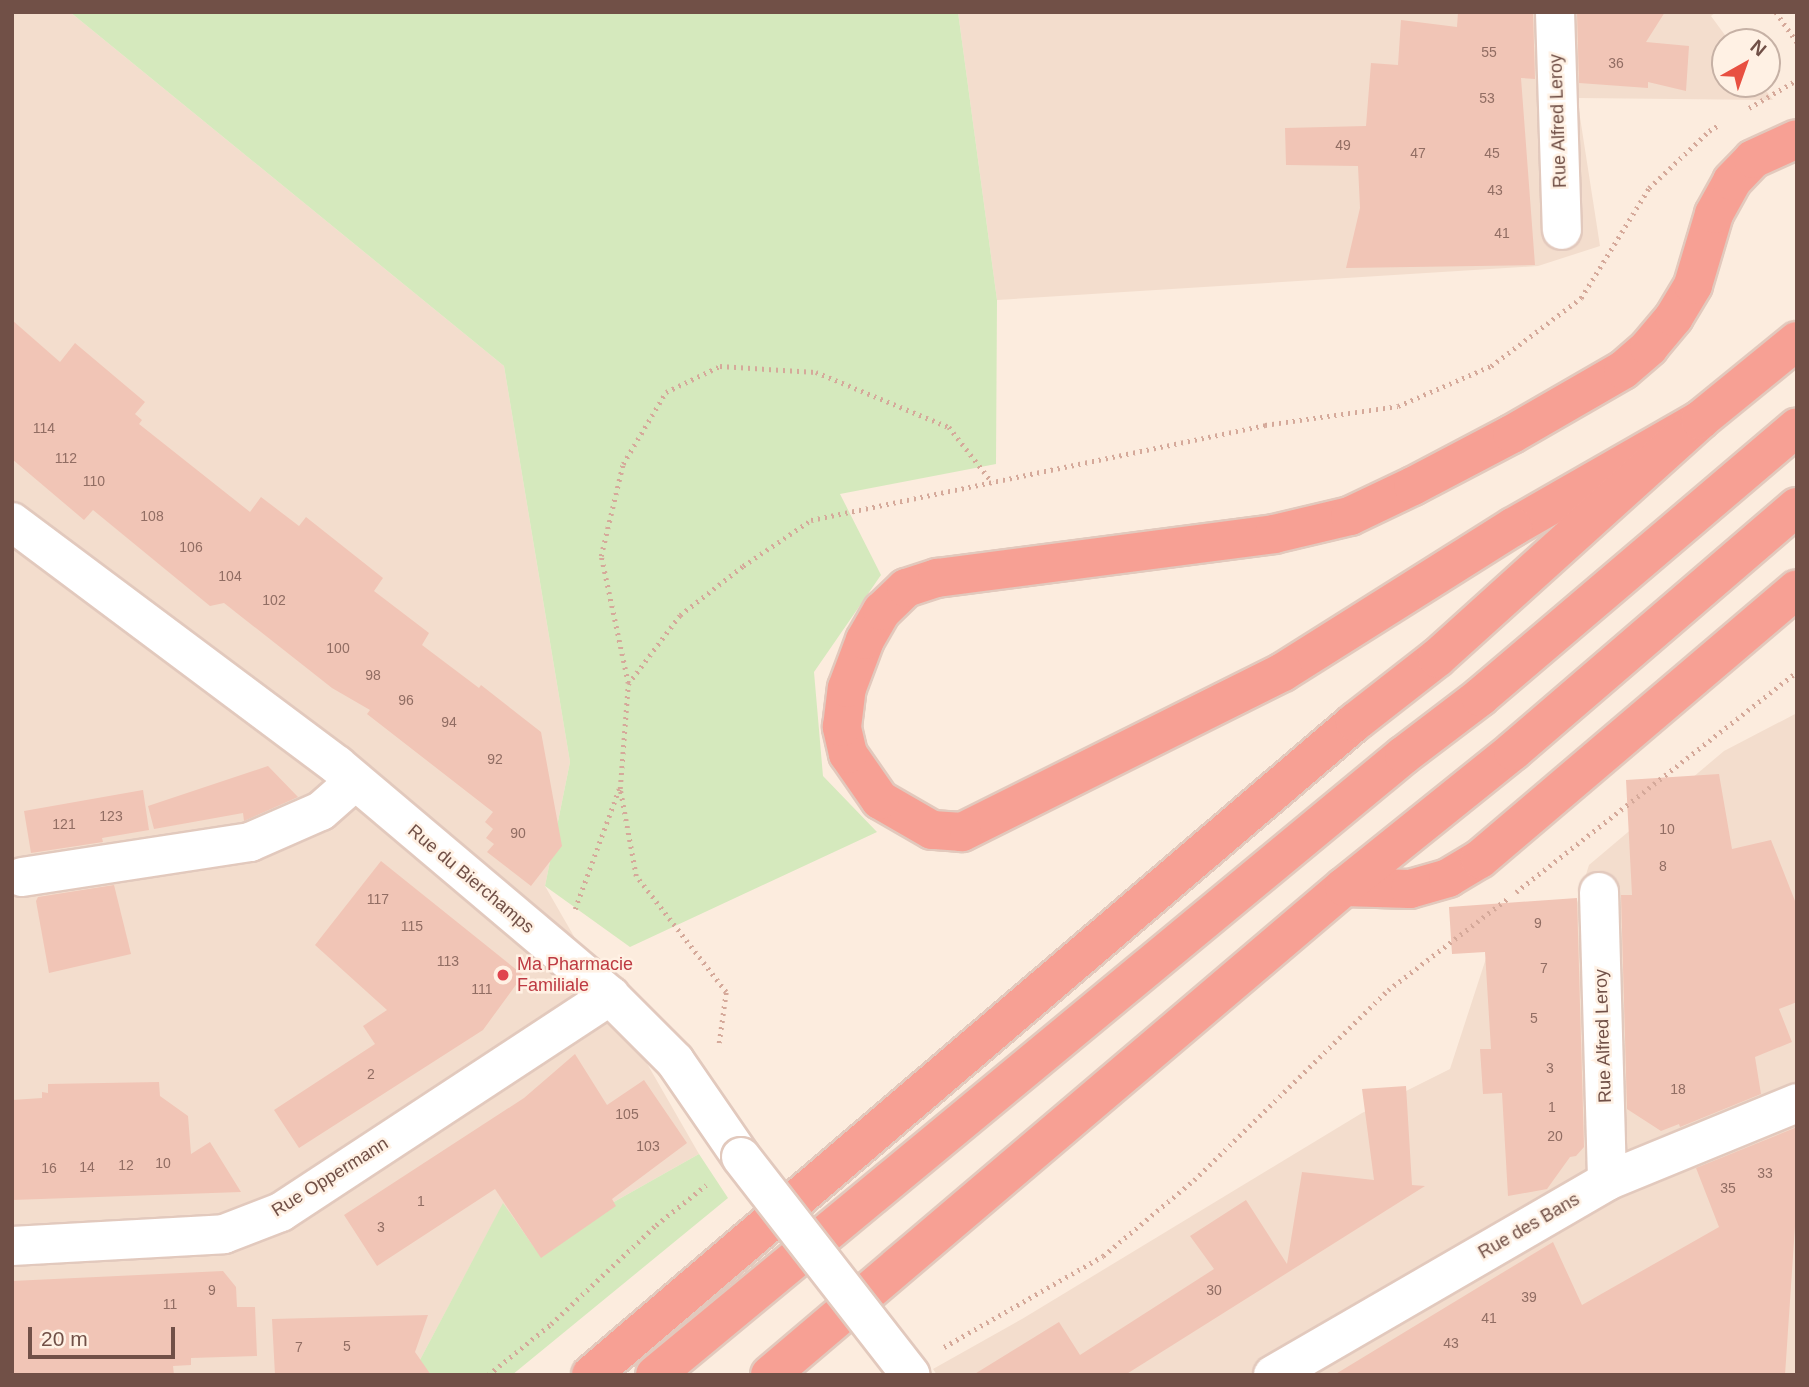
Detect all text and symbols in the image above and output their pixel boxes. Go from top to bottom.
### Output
north arrow [1711,28,1781,98]
text: N [1747,36,1771,61]
house number: 55 [1481,44,1497,60]
street label: Rue Alfred Leroy [1545,53,1571,189]
house number: 36 [1608,55,1624,71]
house number: 53 [1479,90,1495,106]
house number: 49 [1335,137,1351,153]
house number: 47 [1410,145,1426,161]
house number: 45 [1484,145,1500,161]
house number: 43 [1487,182,1503,198]
house number: 41 [1494,225,1510,241]
house number: 114 [33,420,55,436]
house number: 112 [55,450,77,466]
house number: 110 [83,473,105,489]
house number: 108 [140,508,164,524]
house number: 106 [179,539,203,555]
house number: 104 [218,568,242,584]
house number: 102 [262,592,286,608]
house number: 100 [326,640,350,656]
house number: 98 [365,667,381,683]
house number: 96 [398,692,414,708]
house number: 94 [441,714,457,730]
house number: 92 [487,751,503,767]
house number: 123 [99,808,123,824]
house number: 121 [52,816,76,832]
street label: Rue du Bierchamps [404,820,538,938]
house number: 10 [1659,821,1675,837]
house number: 90 [510,825,526,841]
house number: 8 [1659,858,1667,874]
house number: 117 [367,891,389,907]
house number: 9 [1534,915,1542,931]
house number: 115 [401,918,423,934]
house number: 113 [437,953,459,969]
place label: Ma Pharmacie Familiale [517,954,633,996]
house number: 7 [1540,960,1548,976]
marker: Ma Pharmacie Familiale [495,967,511,983]
street label: Rue Alfred Leroy [1590,968,1616,1104]
house number: 111 [471,981,493,997]
house number: 5 [1530,1010,1538,1026]
house number: 3 [1546,1060,1554,1076]
house number: 2 [367,1066,375,1082]
house number: 18 [1670,1081,1686,1097]
house number: 1 [1548,1099,1556,1115]
house number: 105 [615,1106,639,1122]
house number: 20 [1547,1128,1563,1144]
street label: Rue Oppermann [268,1133,392,1221]
house number: 103 [636,1138,660,1154]
house number: 10 [155,1155,171,1171]
house number: 12 [118,1157,134,1173]
house number: 14 [79,1159,95,1175]
house number: 16 [41,1160,57,1176]
house number: 33 [1757,1165,1773,1181]
house number: 35 [1720,1180,1736,1196]
street label: Rue des Bans [1475,1188,1583,1264]
house number: 1 [417,1193,425,1209]
house number: 3 [377,1219,385,1235]
house number: 9 [208,1282,216,1298]
house number: 30 [1206,1282,1222,1298]
house number: 39 [1521,1289,1537,1305]
house number: 11 [163,1296,177,1312]
house number: 41 [1481,1310,1497,1326]
scale bar [32,1314,178,1358]
text: 20 m [41,1327,88,1350]
house number: 43 [1443,1335,1459,1351]
house number: 5 [343,1338,351,1354]
house number: 7 [295,1339,303,1355]

